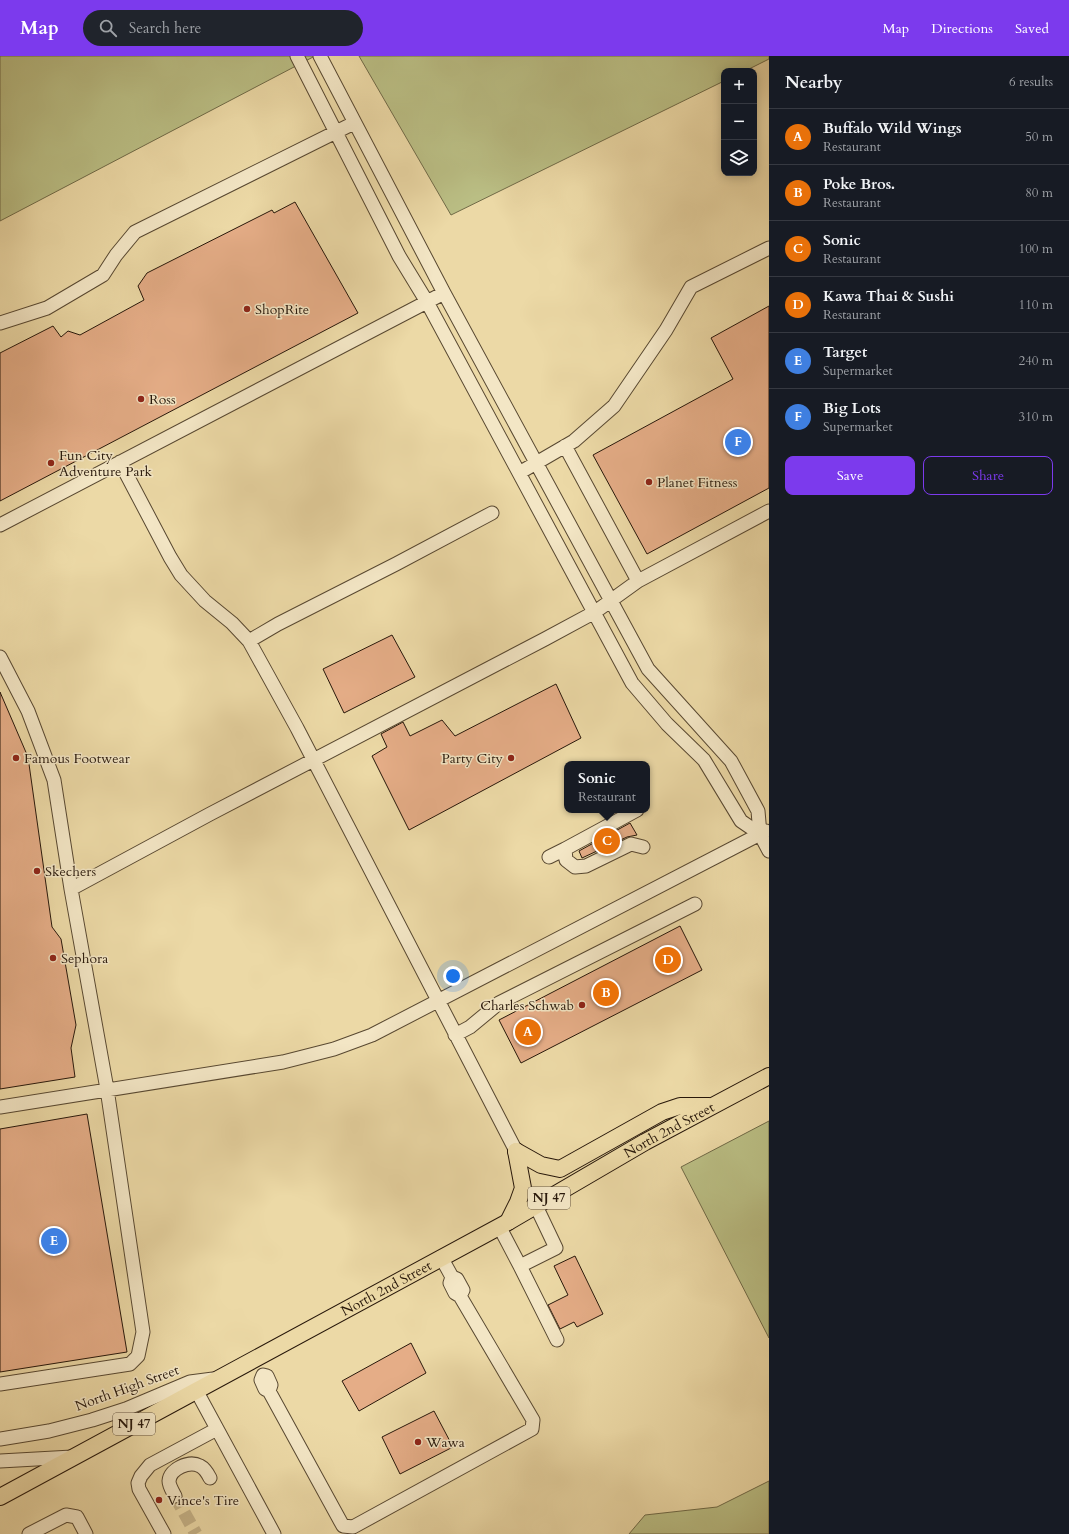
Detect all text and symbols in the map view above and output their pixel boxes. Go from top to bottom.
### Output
search box [83,10,363,46]
text: Map [20,15,59,41]
icon: search [97,17,119,39]
text: Search here [129,18,201,38]
text: Map [883,19,909,38]
text: Directions [931,19,993,38]
text: Saved [1015,19,1049,38]
map controls [721,68,757,176]
button: + [721,68,757,104]
text: Nearby [785,71,842,94]
text: 6 results [1009,73,1053,91]
button: − [721,104,757,140]
text: Buffalo Wild Wings [823,118,962,138]
text: A [793,128,803,146]
text: 50 m [1025,128,1053,146]
text: Restaurant [823,138,881,156]
button: layers [721,140,757,176]
text: Poke Bros. [823,174,895,194]
text: B [793,184,803,202]
text: 80 m [1025,184,1053,202]
text: Restaurant [823,194,881,212]
text: Sonic [823,230,861,250]
text: C [793,240,803,258]
text: 100 m [1019,240,1053,258]
text: Restaurant [823,250,881,268]
text: Kawa Thai & Sushi [823,286,954,306]
text: D [792,296,804,314]
text: 110 m [1019,296,1053,314]
place label: ShopRite [255,300,309,319]
marker: ShopRite [242,304,252,314]
text: Restaurant [823,306,881,324]
text: Target [823,342,867,362]
text: E [794,352,802,370]
text: 240 m [1019,352,1053,370]
text: Supermarket [823,362,893,380]
place label: Ross [149,390,176,409]
marker: Ross [136,394,146,404]
text: Big Lots [823,398,881,418]
text: F [794,408,802,426]
text: 310 m [1019,408,1053,426]
text: Supermarket [823,418,893,436]
pin: F [725,427,751,457]
place label: Fun City Adventure Park [59,446,153,481]
button: Save [785,456,915,495]
button: Share [923,456,1053,495]
marker: Fun City Adventure Park [46,458,56,468]
place label: Planet Fitness [657,473,738,492]
marker: Planet Fitness [644,477,654,487]
place label: Famous Footwear [24,749,131,768]
place label: Party City [442,749,504,768]
marker: Famous Footwear [11,753,21,763]
marker: Party City [506,753,516,763]
popup [564,761,650,813]
text: Sonic [578,768,616,788]
text: Restaurant [578,788,636,806]
pin: C [594,826,620,856]
place label: Skechers [45,862,96,881]
marker: Skechers [32,866,42,876]
pin: D [655,945,681,975]
place label: Sephora [61,949,108,968]
marker: Sephora [48,953,58,963]
your location [443,966,463,986]
pin: B [593,978,619,1008]
place label: Charles Schwab [480,996,574,1015]
marker: Charles Schwab [577,1000,587,1010]
pin: A [515,1017,541,1047]
street label: North 2nd Street [620,1097,718,1162]
road number: NJ 47 [528,1187,570,1209]
pin: E [41,1226,67,1256]
street label: North 2nd Street [337,1255,435,1320]
street label: North High Street [72,1360,182,1416]
road number: NJ 47 [113,1413,155,1435]
place label: Wawa [425,1433,465,1452]
marker: Wawa [413,1437,423,1447]
place label: Vince's Tire [167,1491,239,1510]
marker: Vince's Tire [154,1495,164,1505]

